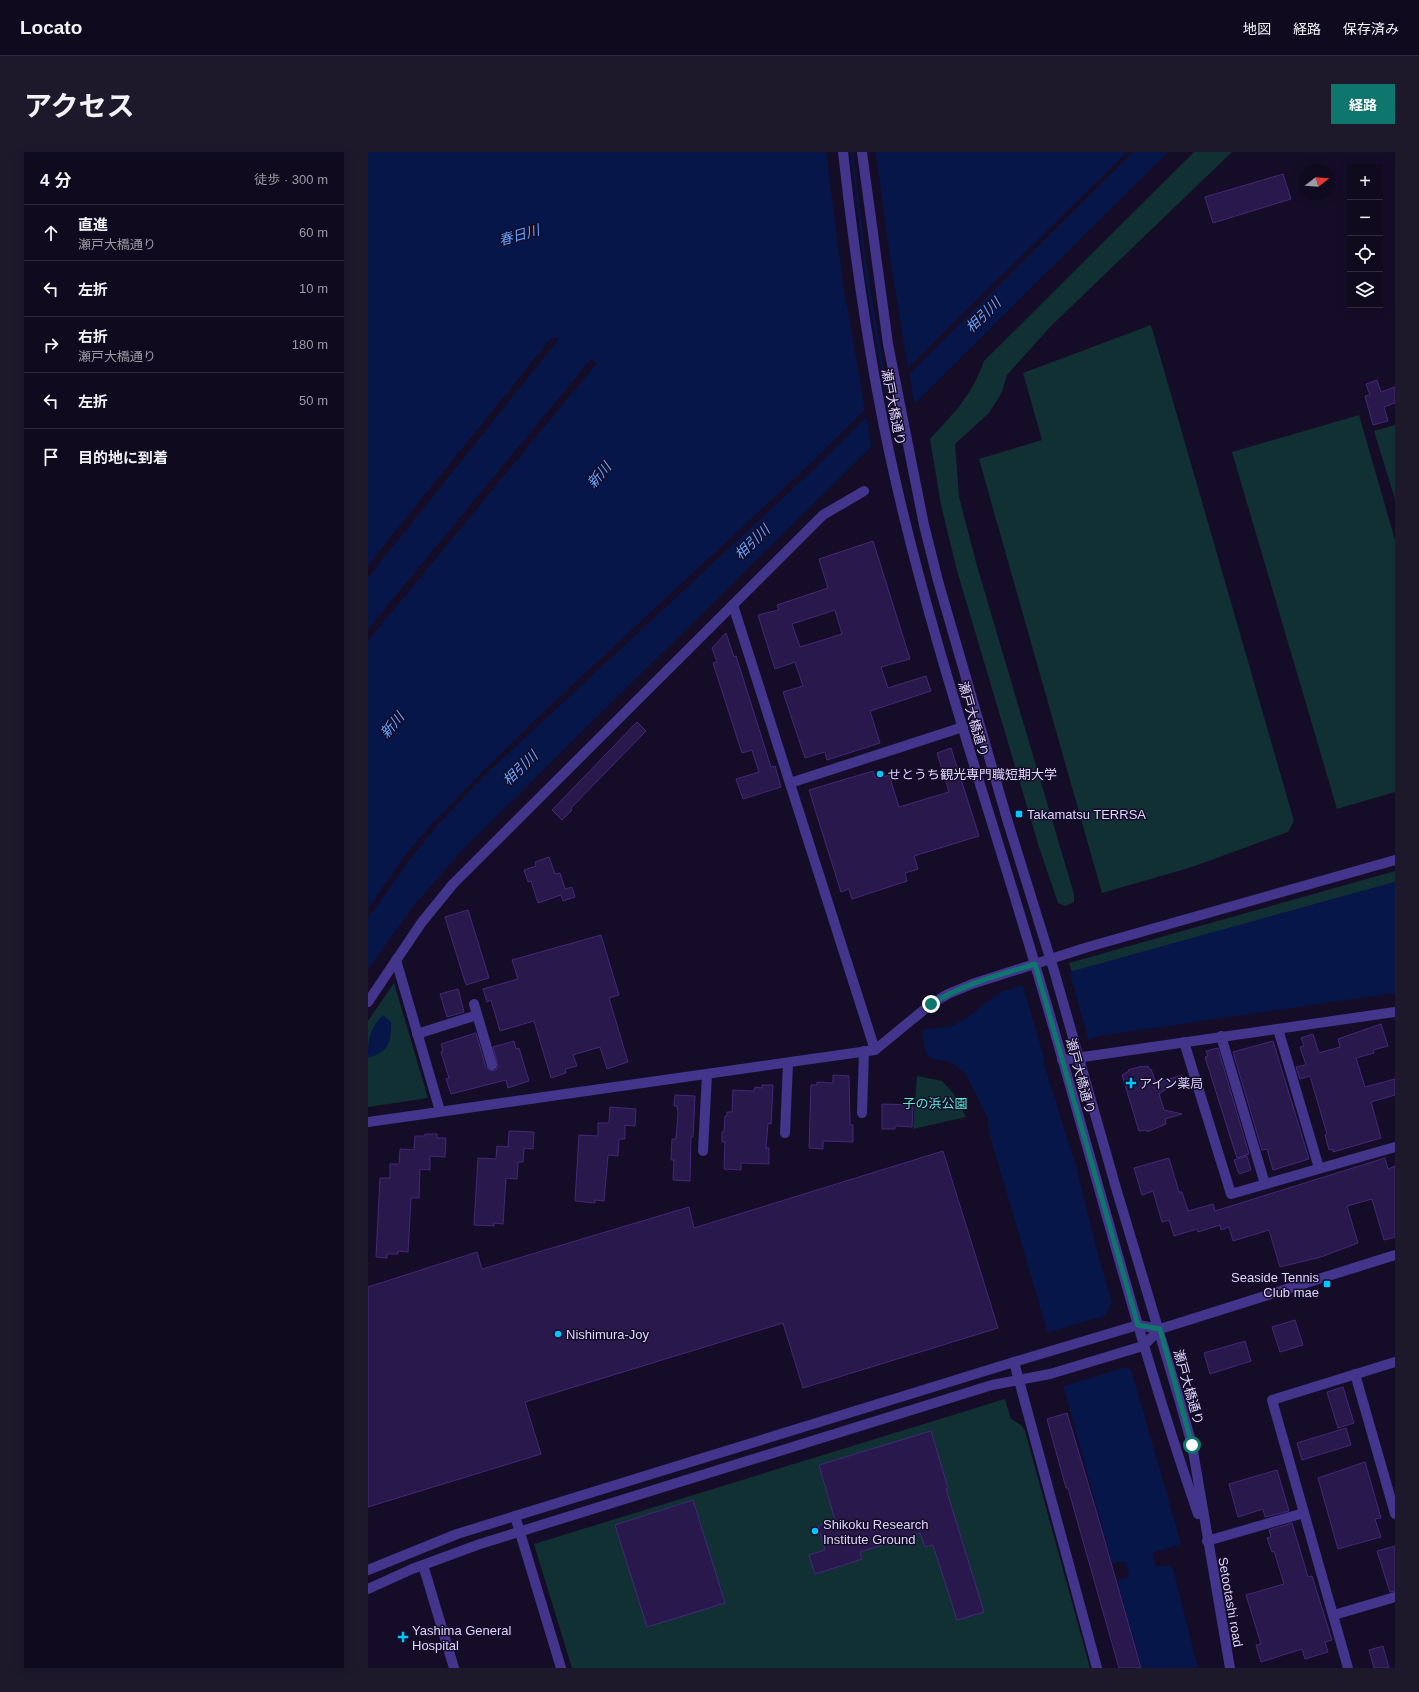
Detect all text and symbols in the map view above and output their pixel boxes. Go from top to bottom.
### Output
text: Locato [20,17,82,38]
text: 地図 [1243,21,1271,37]
text: 経路 [1293,21,1321,37]
text: 保存済み [1343,21,1399,37]
button: 経路 [1331,84,1395,124]
text: アクセス [24,91,135,122]
north arrow [1299,164,1335,200]
map controls [1347,164,1383,308]
button: + [1347,164,1383,200]
text: 4 分 [40,171,71,190]
text: 徒歩 · 300 m [254,172,328,187]
button: − [1347,200,1383,236]
text: 直進 [78,216,108,233]
water label: 春日川 [497,221,543,248]
icon: ahead [40,222,62,244]
text: 60 m [299,225,328,240]
button: locate [1347,236,1383,272]
text: 瀬戸大橋通り [78,237,156,252]
button: layers [1347,272,1383,308]
icon: left [40,278,62,300]
text: 左折 [78,281,108,298]
text: 10 m [299,281,328,296]
water label: 相引川 [962,293,1005,335]
text: 右折 [78,328,108,345]
icon: right [40,334,62,356]
text: 180 m [292,337,328,352]
text: 瀬戸大橋通り [78,349,156,364]
street label: 瀬戸大橋通り [879,367,908,447]
icon: left [40,390,62,412]
text: 左折 [78,393,108,410]
text: 50 m [299,393,328,408]
icon: arrive [40,446,62,468]
text: 目的地に到着 [78,449,168,466]
water label: 新川 [584,458,615,491]
water label: 相引川 [731,520,774,562]
street label: 瀬戸大橋通り [956,680,991,759]
water label: 新川 [377,708,408,741]
water label: 相引川 [499,746,542,788]
place label: せとうち観光専門職短期大学 [888,767,1057,782]
marker: せとうち観光専門職短期大学 [875,769,885,779]
place label: Takamatsu TERRSA [1027,807,1146,822]
marker: Takamatsu TERRSA [1014,809,1024,819]
route end [922,995,940,1013]
street label: 瀬戸大橋通り [1063,1037,1098,1116]
place label: アイン薬局 [1139,1076,1203,1091]
marker: アイン薬局 [1126,1078,1136,1088]
park label: 子の浜公園 [902,1096,968,1111]
place label: Seaside Tennis Club mae [1231,1270,1319,1300]
marker: Seaside Tennis Club mae [1322,1279,1332,1289]
place label: Nishimura-Joy [566,1327,650,1342]
marker: Nishimura-Joy [553,1329,563,1339]
street label: 瀬戸大橋通り [1171,1348,1206,1427]
route start [1183,1436,1201,1454]
place label: Shikoku Research Institute Ground [823,1517,929,1547]
marker: Shikoku Research Institute Ground [810,1526,820,1536]
street label: Setootashi road [1215,1556,1246,1648]
place label: Yashima General Hospital [412,1623,512,1653]
marker: Yashima General Hospital [397,1631,409,1643]

